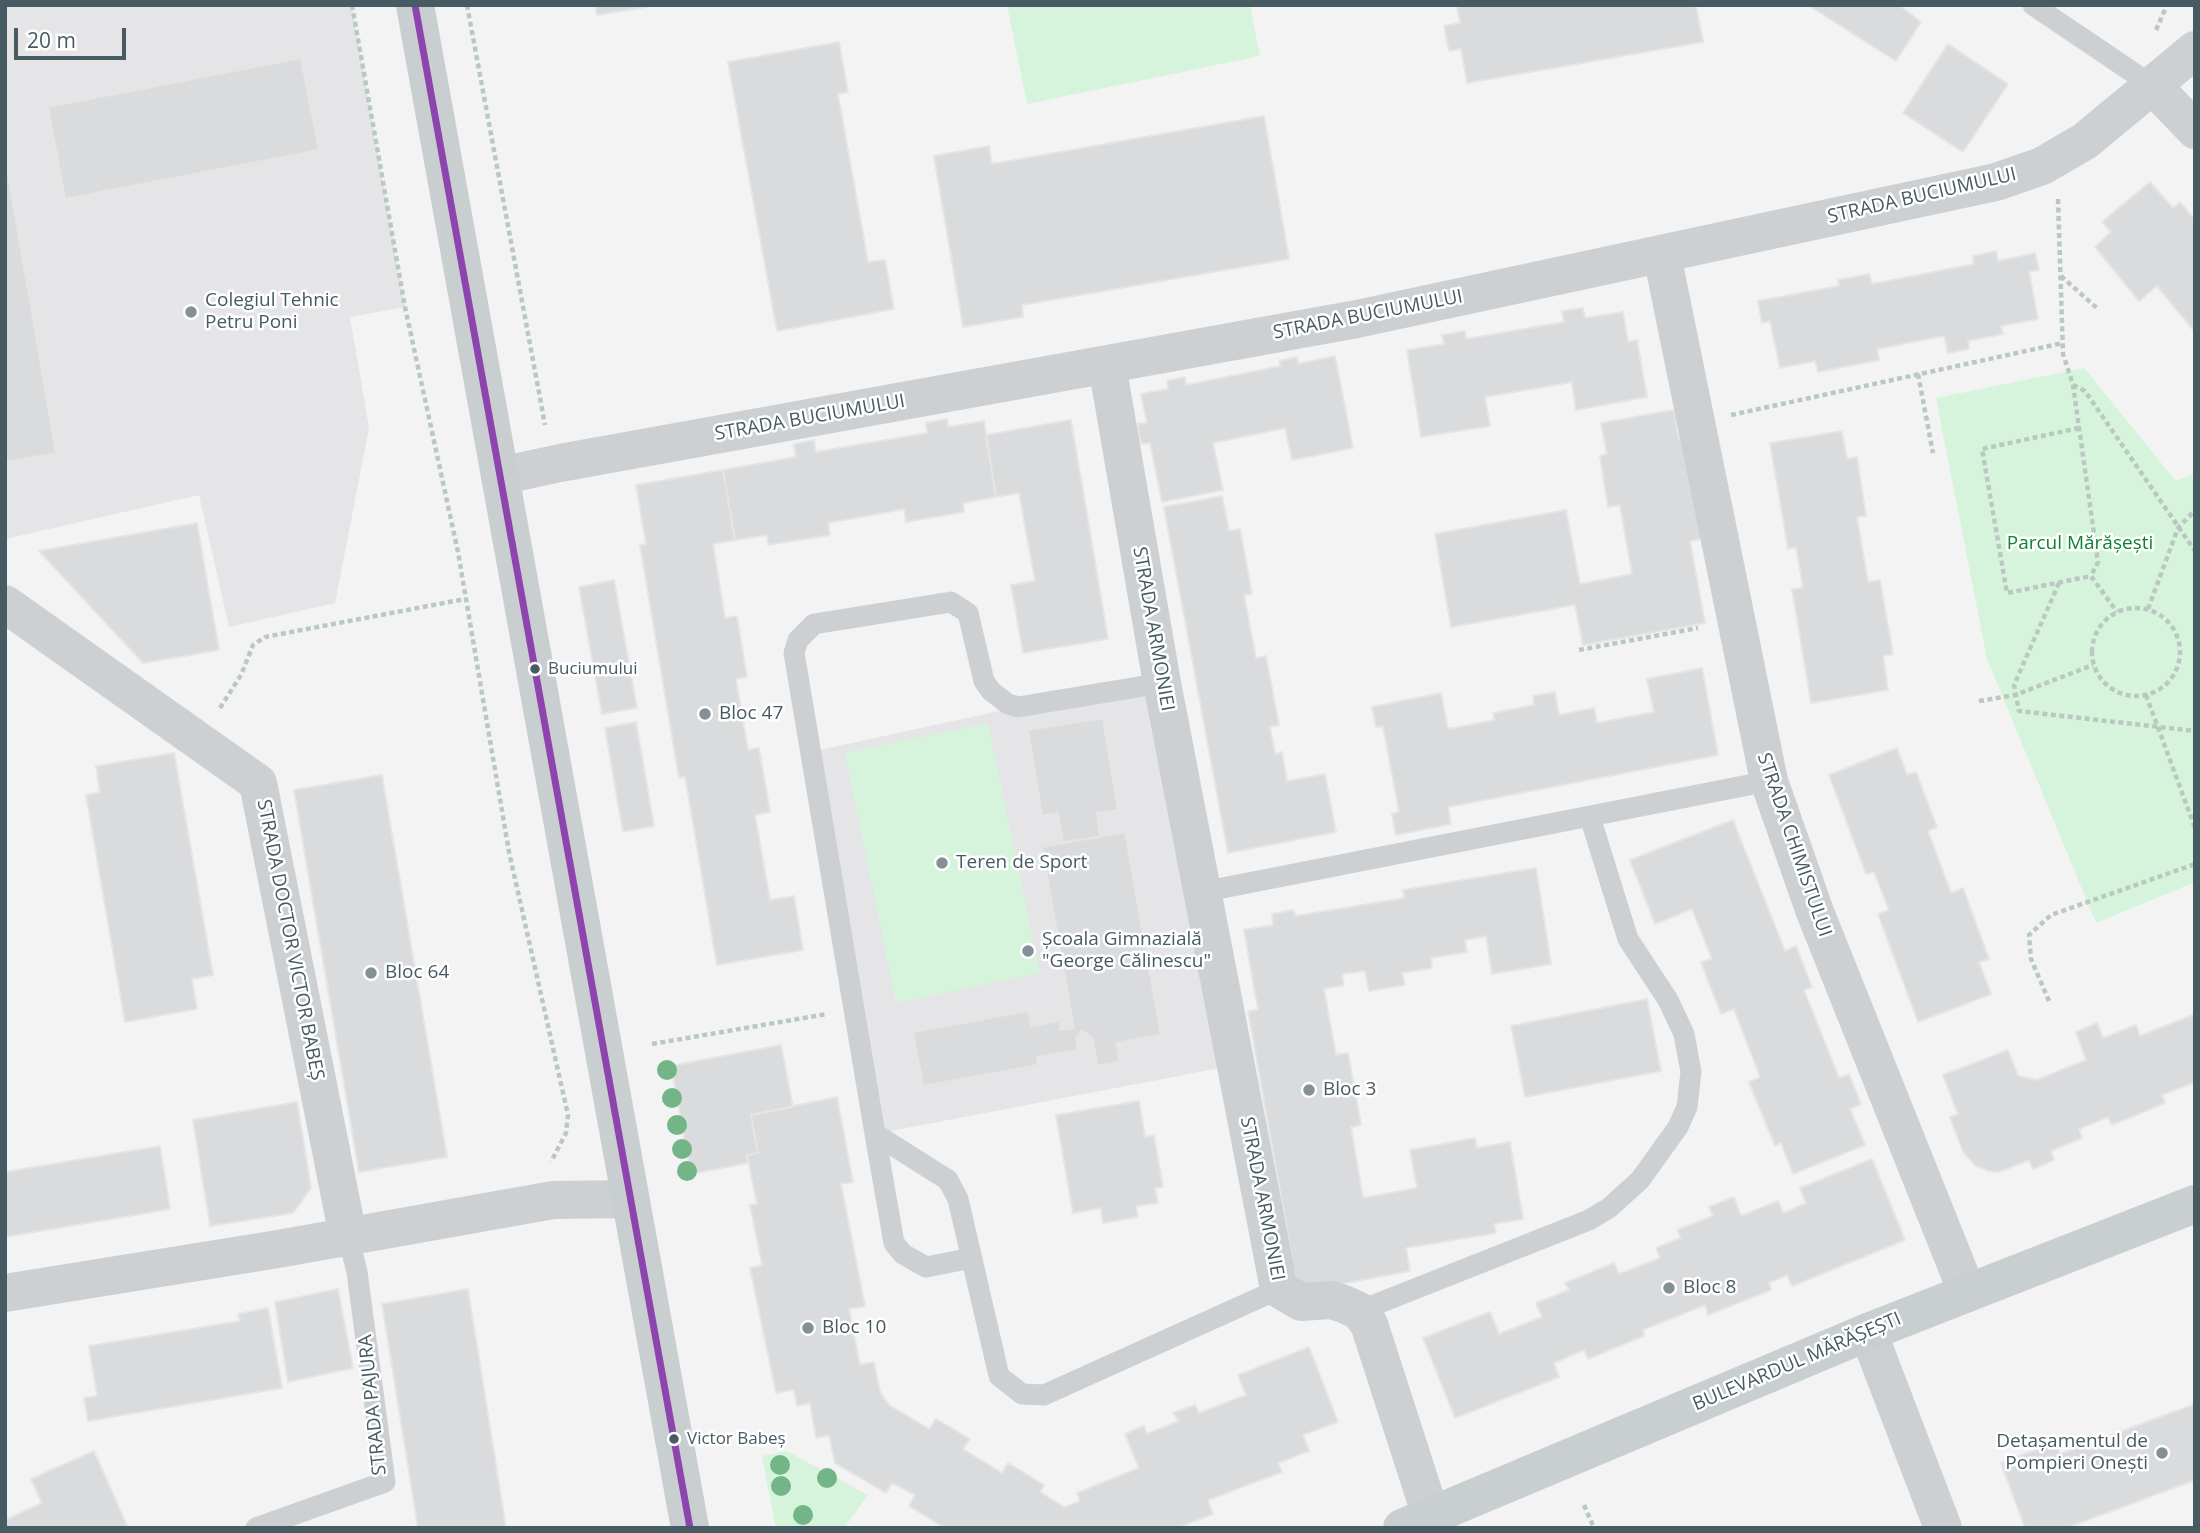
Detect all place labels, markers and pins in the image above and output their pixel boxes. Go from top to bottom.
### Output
place label: Colegiul Tehnic Petru Poni [205,290,339,334]
marker: Colegiul Tehnic Petru Poni [183,304,199,320]
place label: Buciumului [548,659,637,679]
marker: Buciumului [528,662,542,676]
place label: Bloc 47 [719,703,783,725]
marker: Bloc 47 [697,706,713,722]
place label: Teren de Sport [956,852,1087,874]
marker: Teren de Sport [934,855,950,871]
place label: Școala Gimnazială "George Călinescu" [1042,929,1211,973]
marker: Școala Gimnazială "George Călinescu" [1020,943,1036,959]
place label: Bloc 64 [385,962,449,984]
marker: Bloc 64 [363,965,379,981]
place label: Bloc 3 [1323,1079,1376,1101]
marker: Bloc 3 [1301,1082,1317,1098]
place label: Bloc 8 [1683,1277,1736,1299]
marker: Bloc 8 [1661,1280,1677,1296]
place label: Bloc 10 [822,1317,886,1339]
marker: Bloc 10 [800,1320,816,1336]
place label: Victor Babeș [687,1429,786,1449]
place label: Detașamentul de Pompieri Onești [1996,1431,2148,1475]
marker: Victor Babeș [667,1432,681,1446]
marker: Detașamentul de Pompieri Onești [2154,1445,2170,1461]

